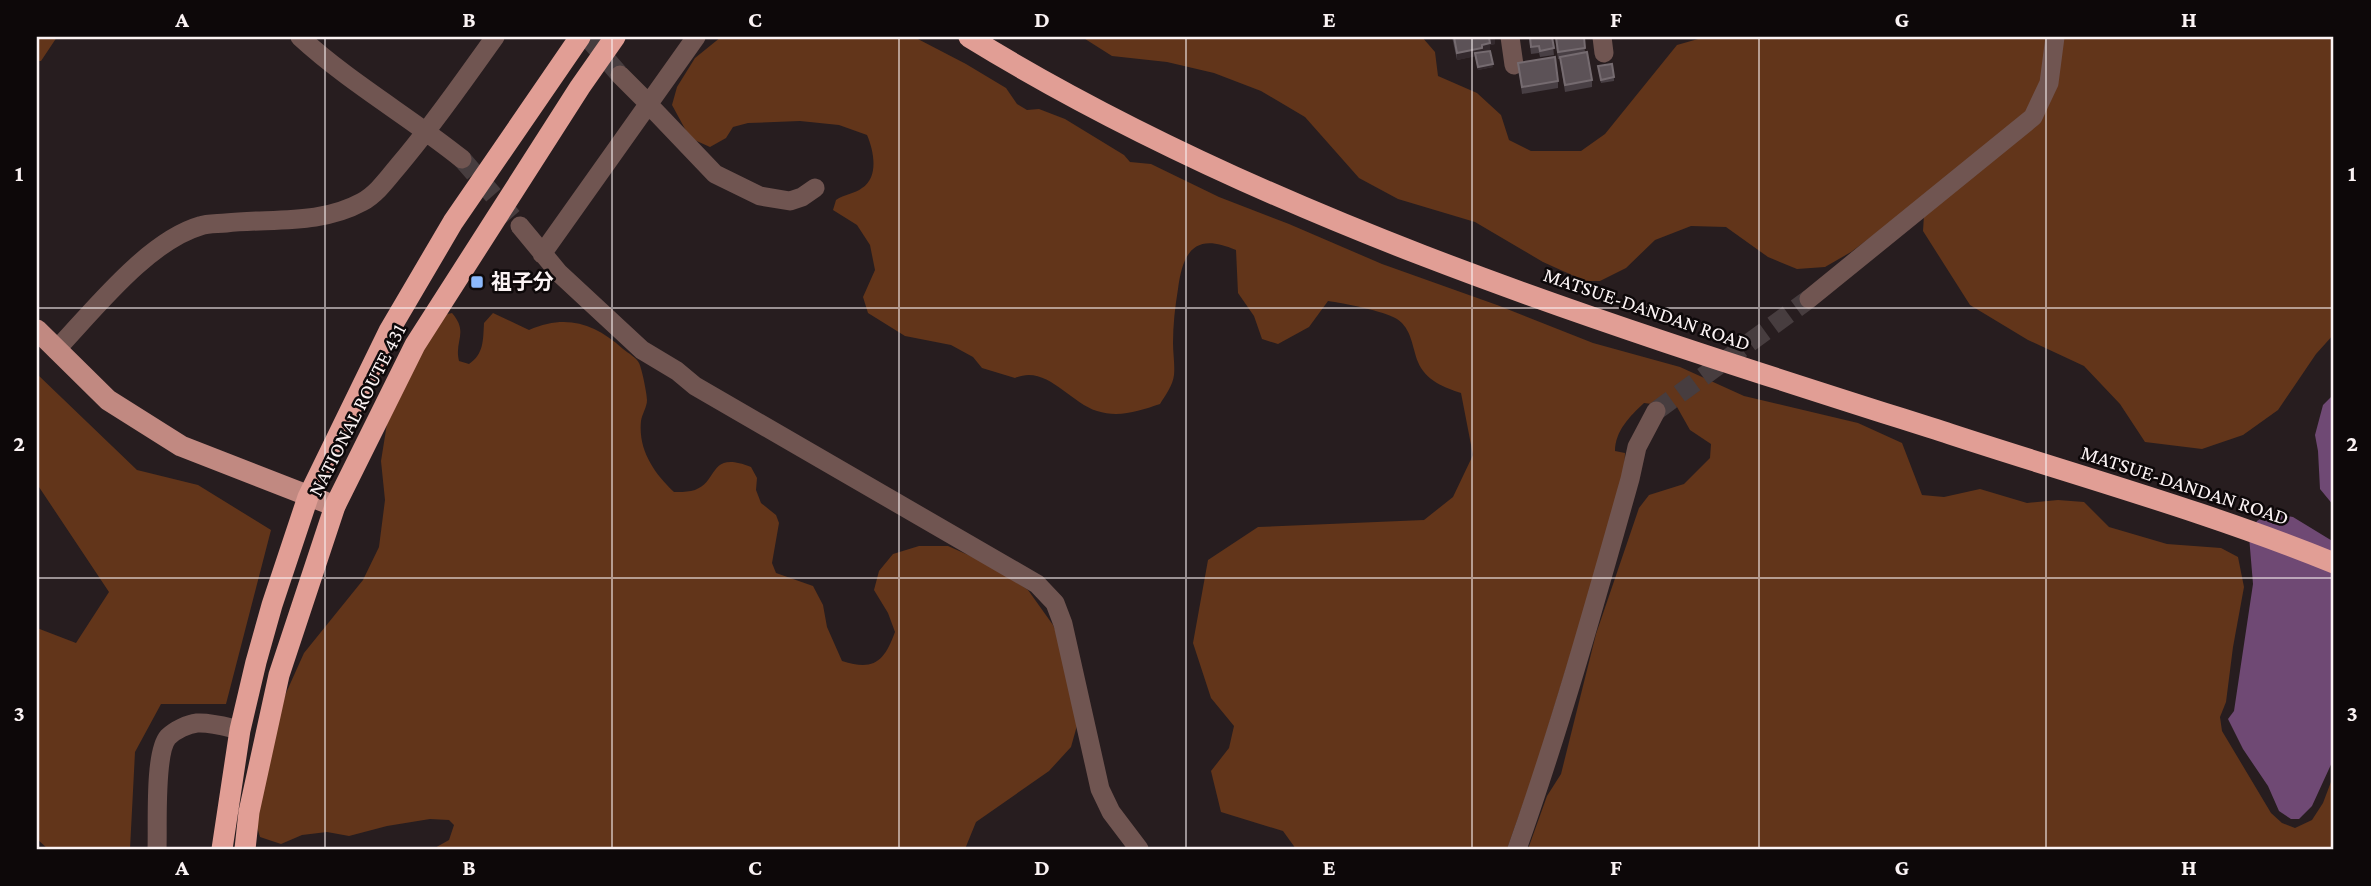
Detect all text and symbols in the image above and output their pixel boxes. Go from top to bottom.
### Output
text: A [174,6,189,32]
text: B [462,6,476,32]
text: C [748,6,762,32]
text: D [1034,6,1050,32]
text: E [1322,6,1336,32]
text: F [1610,6,1622,32]
text: G [1895,6,1910,32]
text: H [2181,6,2197,32]
text: 1 [15,160,24,186]
text: 1 [2348,160,2357,186]
street label: MATSUE-DANDAN ROAD [1540,262,1754,356]
place label: 祖子分 [491,270,554,294]
marker: 祖子分 [469,274,485,290]
street label: NATIONAL ROUTE 431 [303,320,411,500]
text: 2 [13,430,25,456]
text: 2 [2346,430,2358,456]
street label: MATSUE-DANDAN ROAD [2078,440,2292,530]
text: 3 [13,700,25,726]
text: 3 [2346,700,2358,726]
text: A [174,854,189,880]
text: B [462,854,476,880]
text: C [748,854,762,880]
text: D [1034,854,1050,880]
text: E [1322,854,1336,880]
text: F [1610,854,1622,880]
text: G [1895,854,1910,880]
text: H [2181,854,2197,880]

